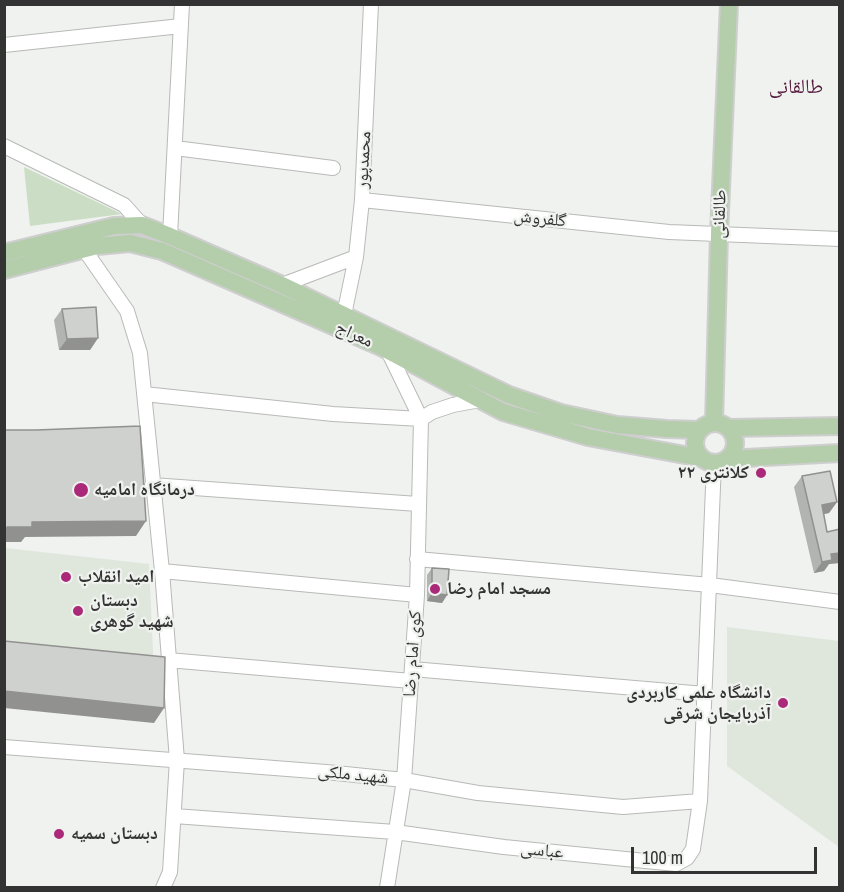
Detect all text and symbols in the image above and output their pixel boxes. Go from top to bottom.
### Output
district label: طالقانی [769,76,823,100]
street label: محمدپور [352,131,376,189]
street label: طالقانی [708,189,732,239]
street label: گلفروش [513,206,567,232]
street label: معراج [332,317,376,353]
place label: کلانتری ٢٢ [678,462,749,484]
marker: کلانتری ٢٢ [754,466,768,480]
place label: درمانگاه امامیه [94,479,195,501]
marker: درمانگاه امامیه [72,481,90,499]
place label: امید انقلاب [78,566,154,588]
marker: امید انقلاب [59,570,73,584]
place label: مسجد امام رضا [447,578,551,600]
marker: مسجد امام رضا [428,582,442,596]
place label: دبستان شهید گوهری [90,590,174,632]
marker: دبستان شهید گوهری [71,604,85,618]
street label: کوی امام رضا [399,610,427,698]
place label: دانشگاه علمی کاربردی آذربایجان شرقی [626,682,771,724]
marker: دانشگاه علمی کاربردی آذربایجان شرقی [776,696,790,710]
street label: شهید ملکی [317,761,389,789]
place label: دبستان سمیه [71,823,158,845]
marker: دبستان سمیه [52,827,66,841]
scale bar [634,835,820,873]
street label: عباسی [519,838,565,864]
text: 100 m [642,845,683,870]

